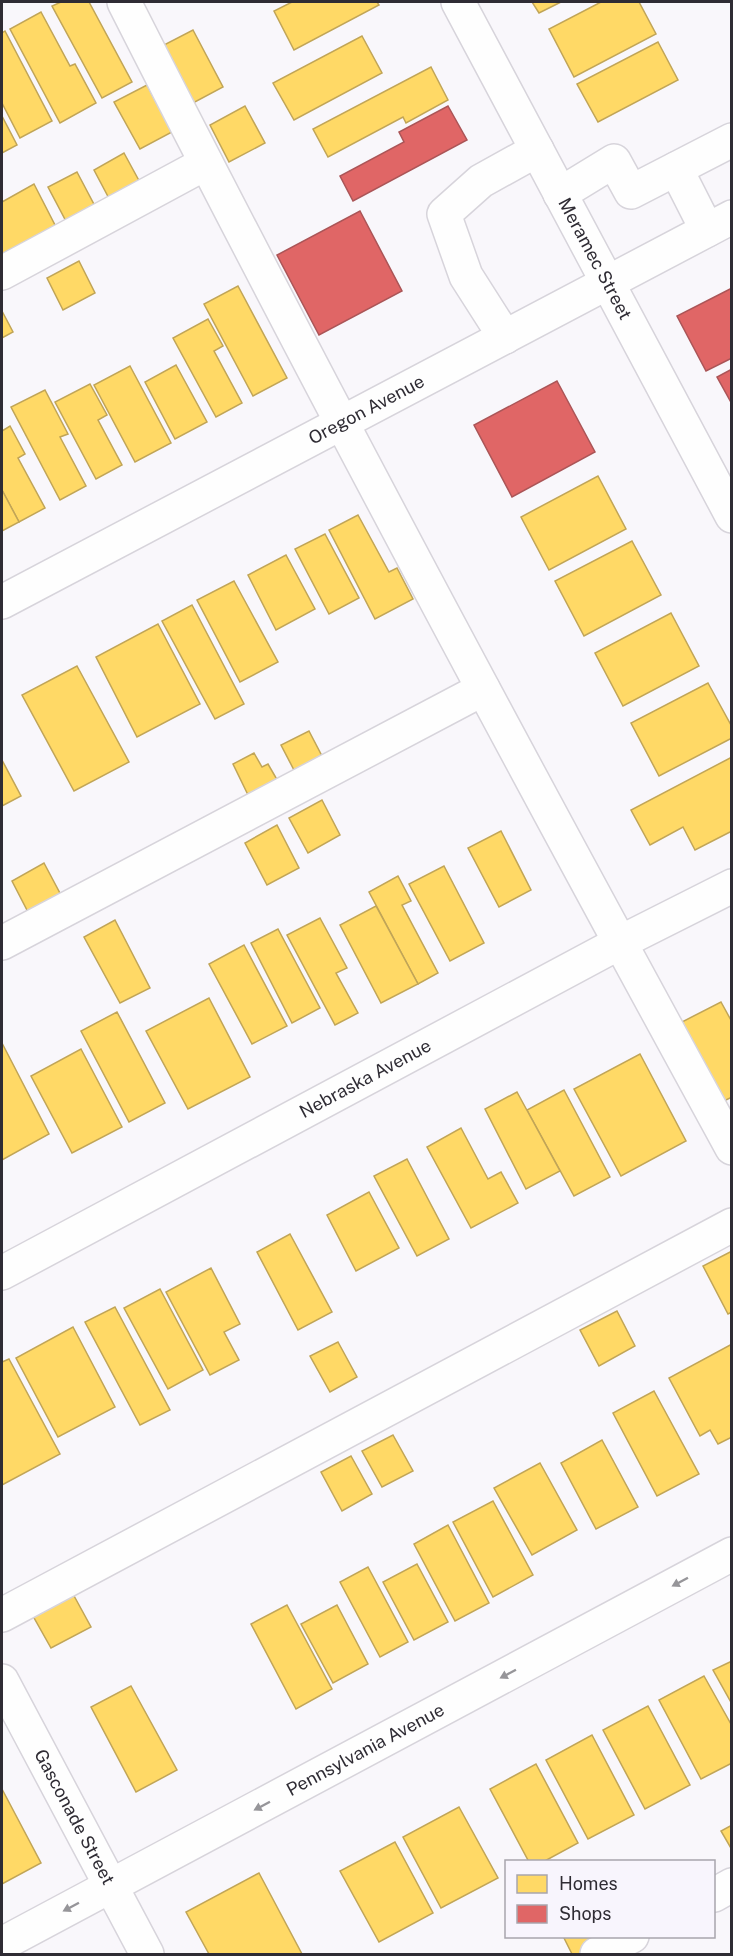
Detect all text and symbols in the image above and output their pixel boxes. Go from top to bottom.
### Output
street label: Meramec Street [554,194,636,323]
street label: Oregon Avenue [305,370,428,448]
street label: Nebraska Avenue [296,1035,434,1122]
one-way arrow [671,1577,688,1587]
one-way arrow [499,1669,516,1679]
street label: Pennsylvania Avenue [283,1699,448,1800]
street label: Gasconade Street [30,1745,119,1888]
one-way arrow [253,1801,270,1811]
legend [505,1860,715,1938]
text: Homes [559,1873,618,1894]
one-way arrow [63,1903,80,1912]
text: Shops [559,1903,611,1924]

